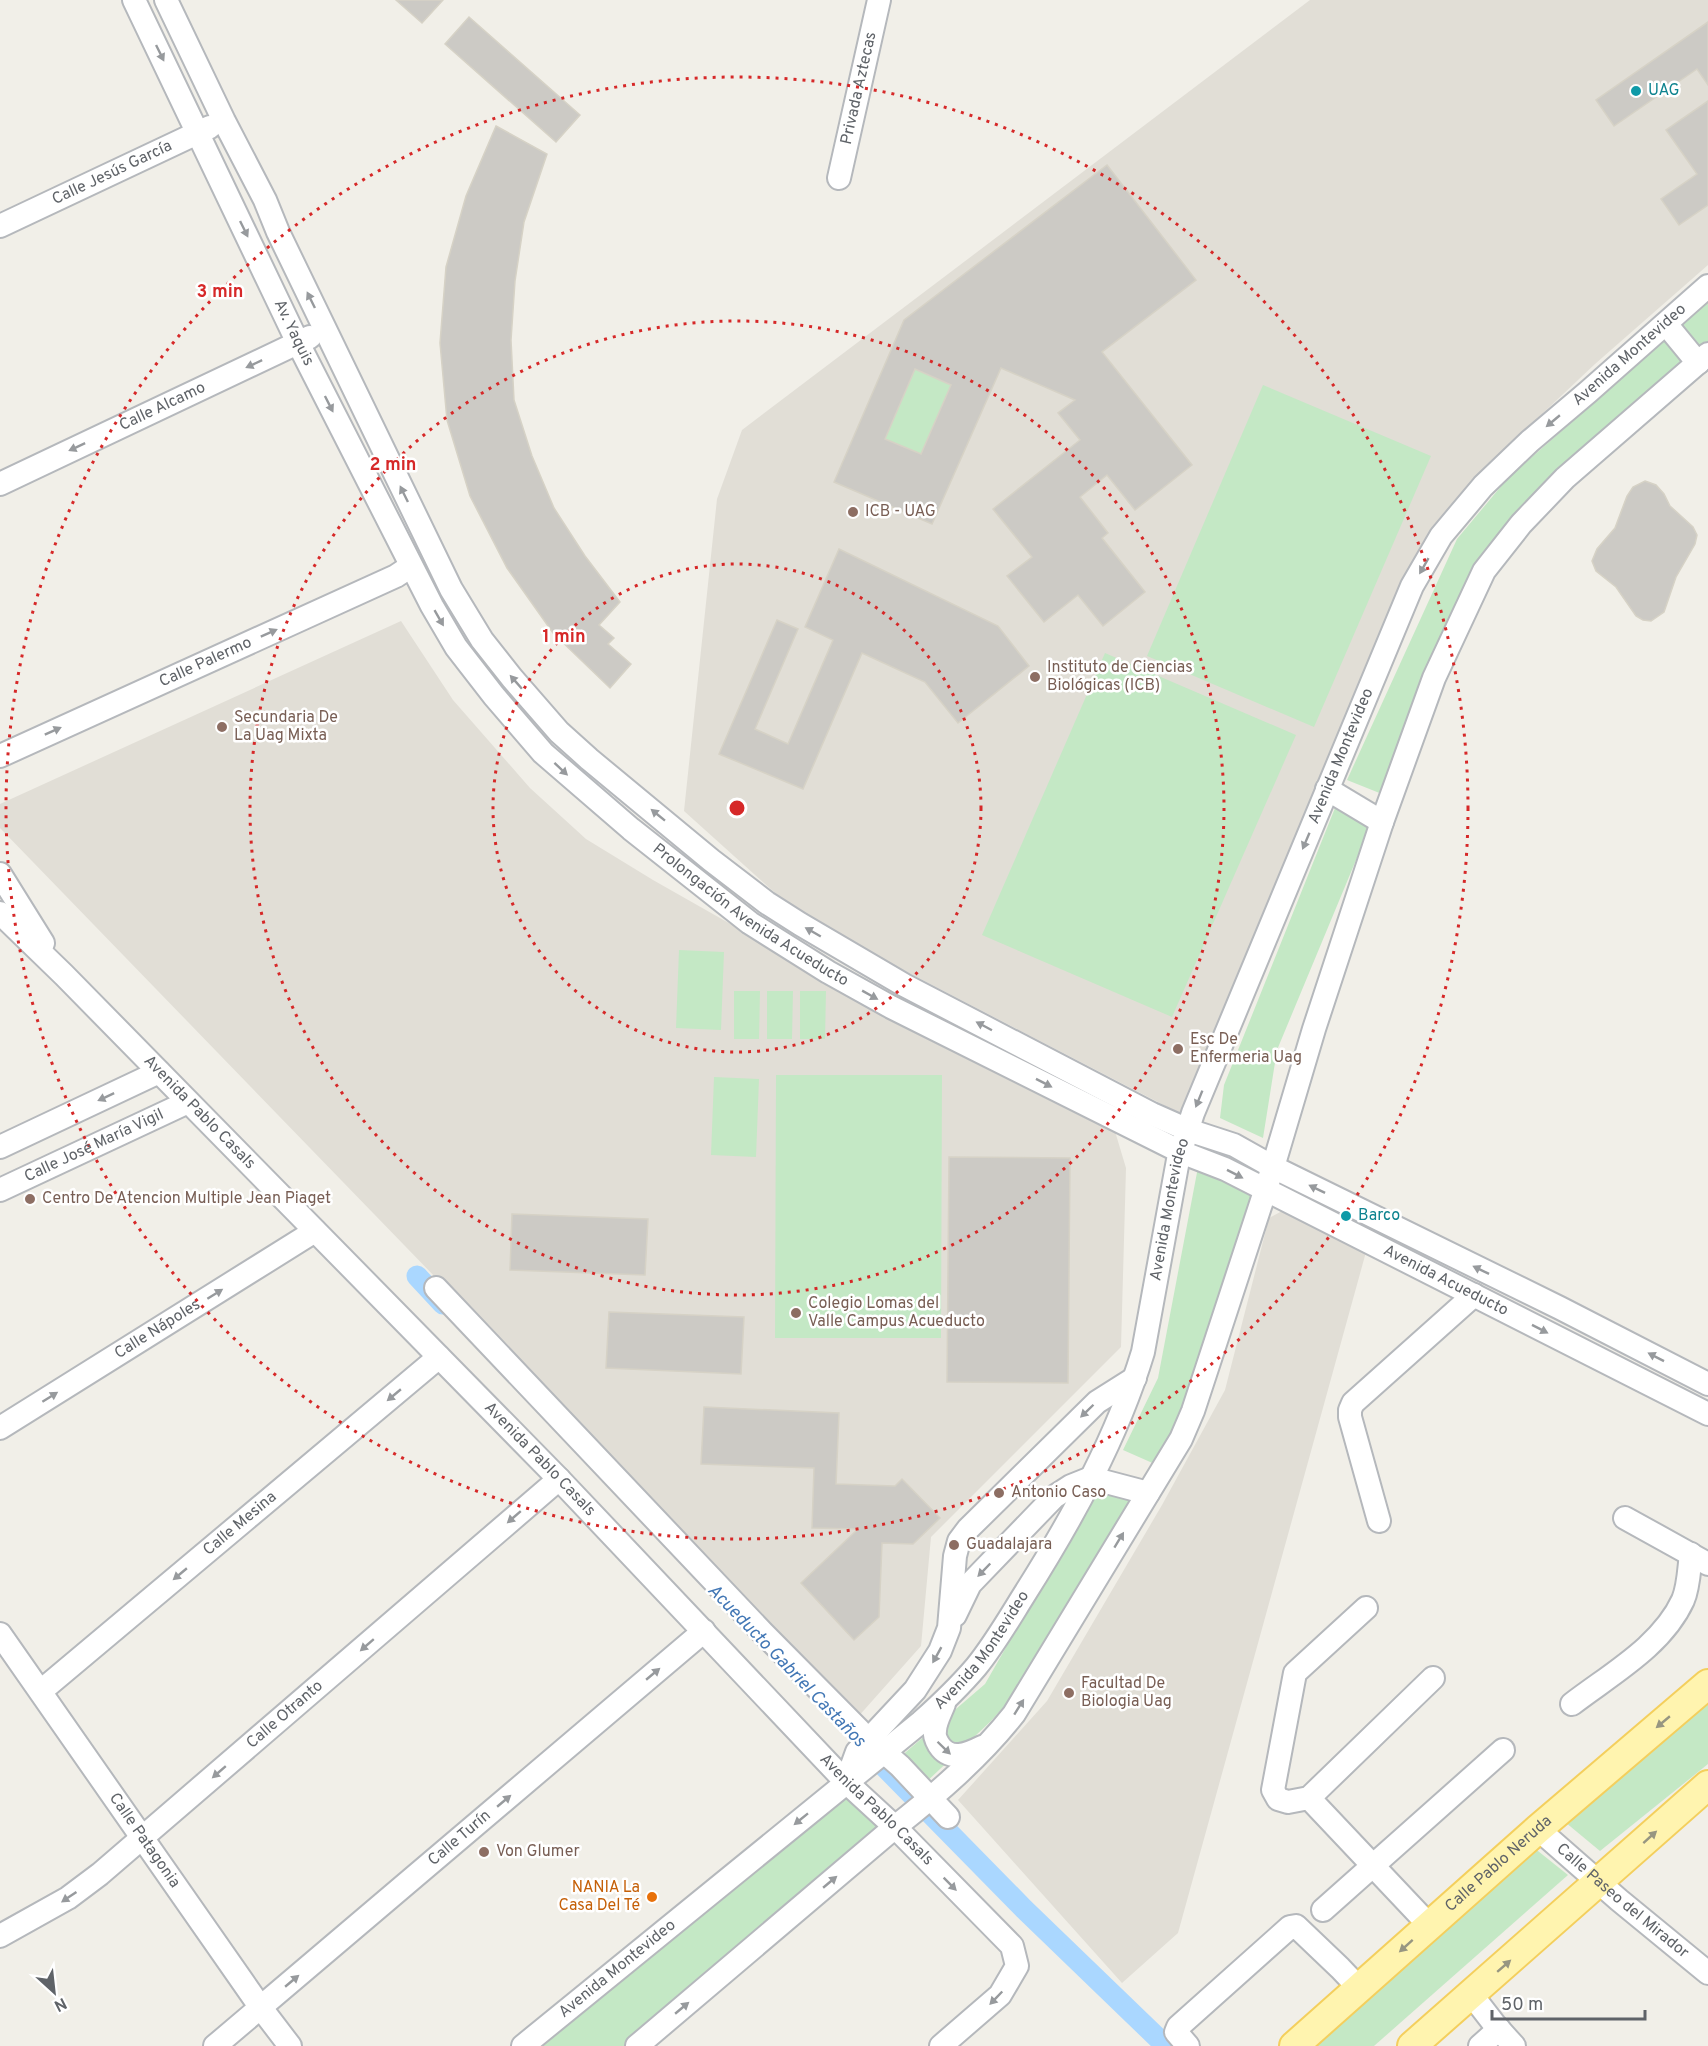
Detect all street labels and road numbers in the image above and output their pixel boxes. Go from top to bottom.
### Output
street label: Privada Aztecas [837,30,882,147]
street label: Calle Jesús García [49,136,175,210]
street label: Av. Yaquis [269,296,318,369]
street label: Avenida Montevideo [1569,300,1691,411]
street label: Calle Alcamo [116,378,209,436]
street label: Calle Palermo [156,633,255,692]
street label: Avenida Montevideo [1304,685,1378,827]
street label: Prolongación Avenida Acueducto [648,840,852,991]
street label: Avenida Pablo Casals [139,1052,259,1174]
street label: Calle José María Vigil [21,1105,167,1187]
street label: Avenida Montevideo [1146,1136,1194,1283]
street label: Avenida Acueducto [1380,1241,1512,1321]
street label: Calle Nápoles [111,1295,204,1364]
street label: Avenida Pablo Casals [479,1398,599,1521]
street label: Calle Mesina [199,1487,281,1560]
street label: Avenida Montevideo [930,1587,1034,1714]
street label: Calle Otranto [243,1676,328,1753]
street label: Avenida Pablo Casals [815,1750,937,1870]
street label: Calle Patagonia [104,1789,184,1892]
street label: Calle Turín [424,1806,495,1871]
street label: Calle Pablo Neruda [1441,1811,1556,1917]
street label: Calle Paseo del Mirador [1552,1839,1693,1963]
street label: Avenida Montevideo [555,1915,680,2023]

